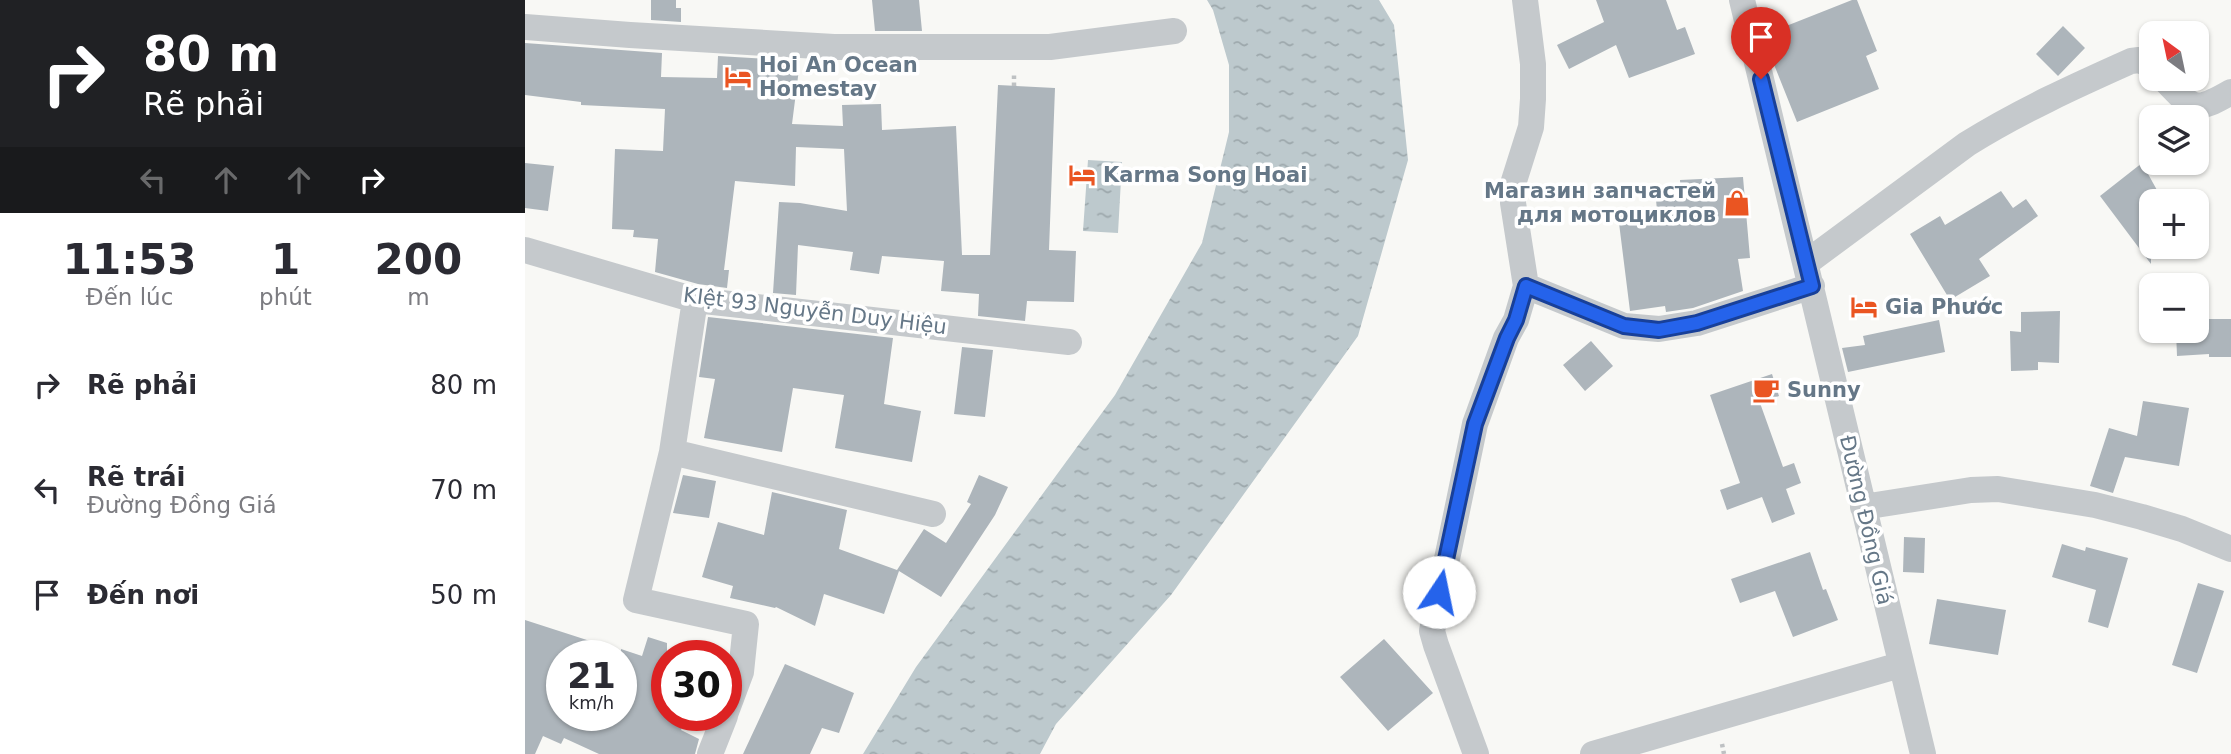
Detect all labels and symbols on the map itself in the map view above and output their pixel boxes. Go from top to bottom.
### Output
pin [1731,7,1791,79]
north arrow [2139,21,2209,91]
place label: Hoi An Ocean Homestay [759,53,918,101]
hotel icon: Hoi An Ocean Homestay [723,62,753,92]
hotel icon: Karma Song Hoai [1067,160,1097,190]
place label: Karma Song Hoai [1103,163,1307,187]
place label: Магазин запчастей для мотоциклов [1484,179,1716,227]
shop icon: Магазин запчастей для мотоциклов [1722,188,1752,218]
street label: KIệt 93 Nguyễn Duy Hiệu [682,282,948,339]
hotel icon: Gia Phước [1849,292,1879,322]
place label: Gia Phước [1885,295,2003,319]
cafe icon: Sunny [1751,375,1781,405]
place label: Sunny [1787,378,1861,402]
street label: Đường Đồng Giá [1835,433,1897,607]
position arrow [1402,555,1476,629]
speed limit sign: 30 [651,640,742,731]

